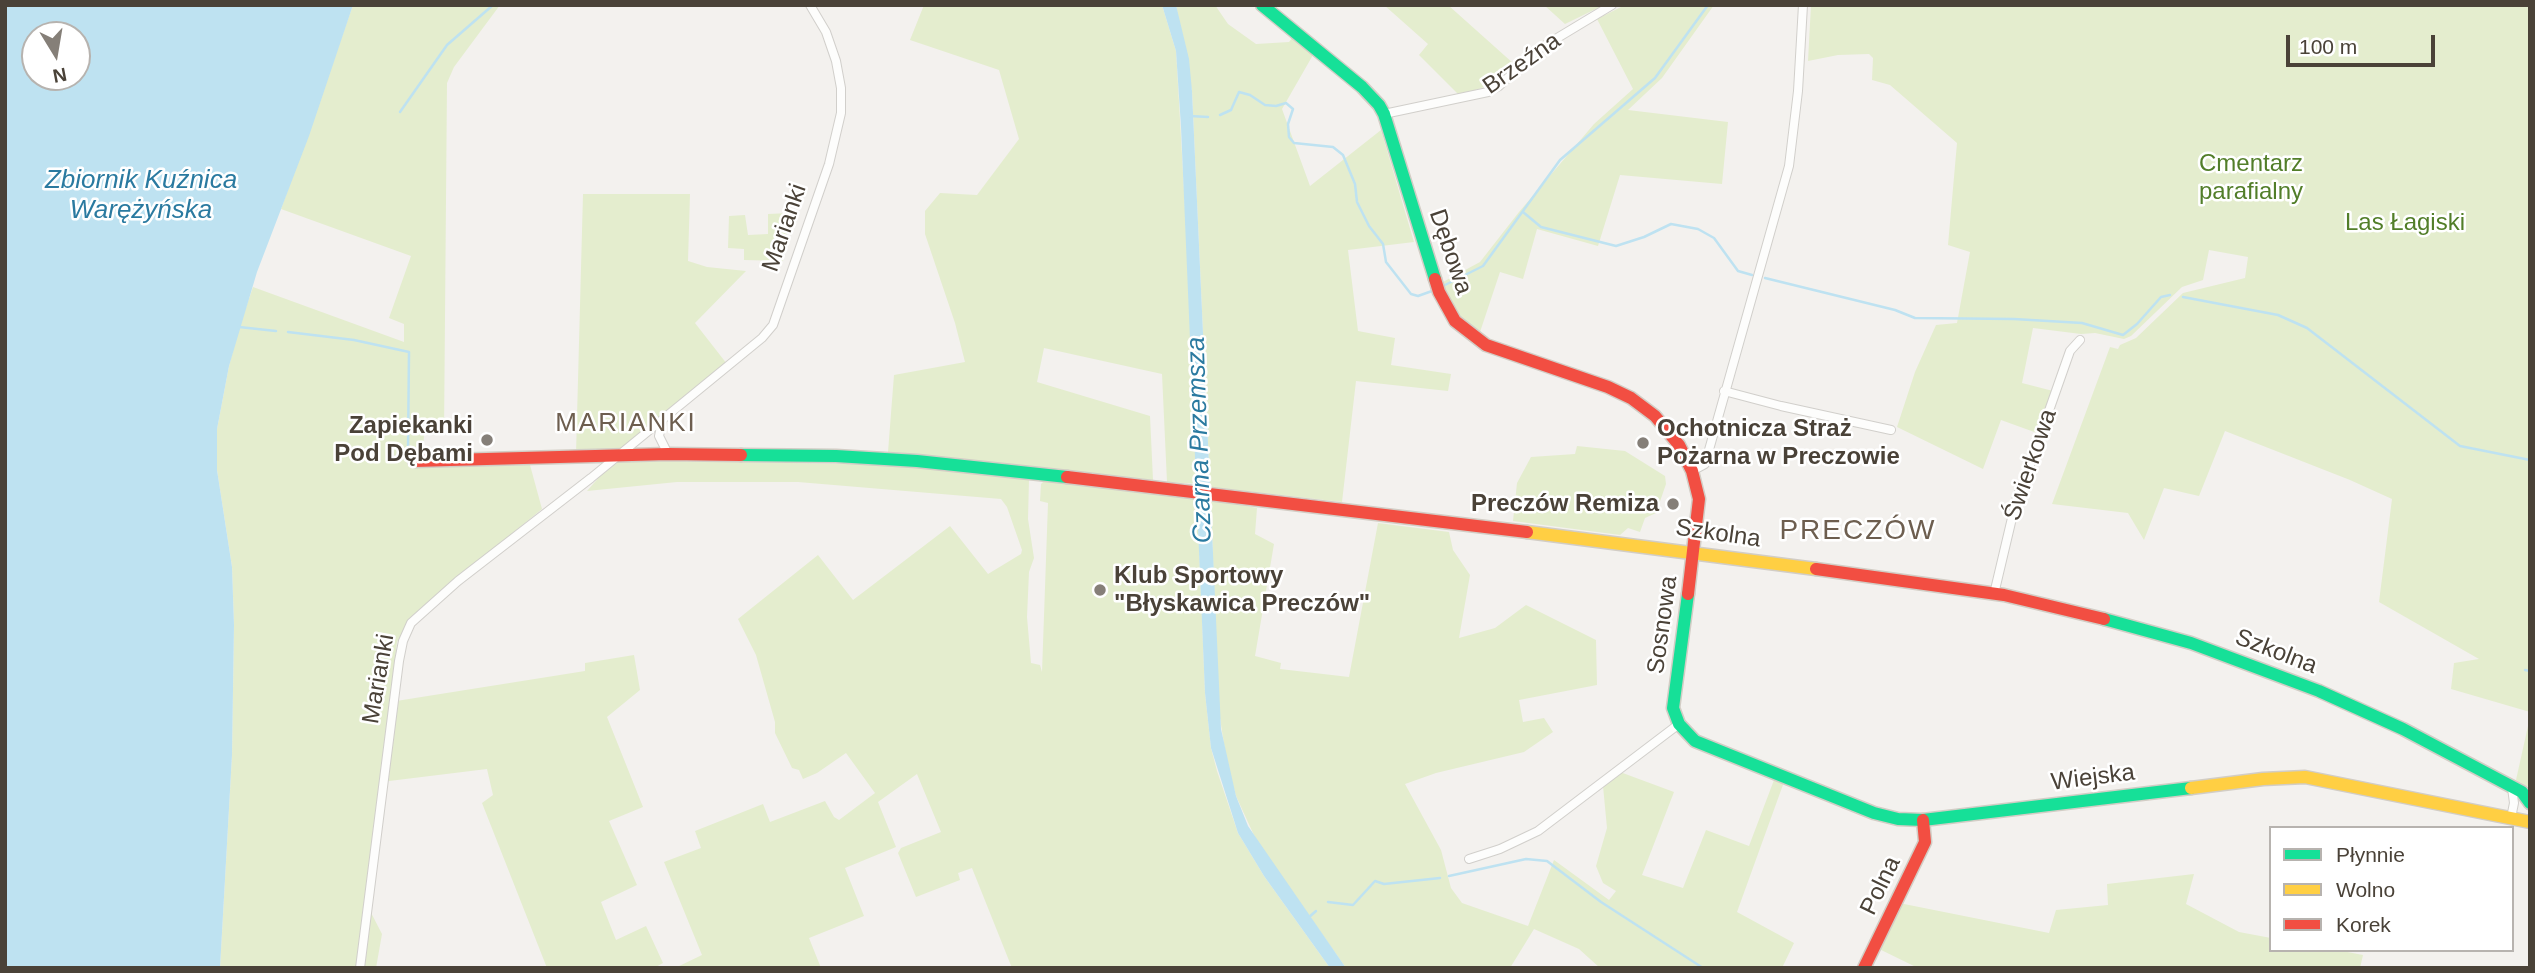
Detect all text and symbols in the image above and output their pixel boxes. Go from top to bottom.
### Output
north arrow [21,21,91,91]
scale bar [2290,21,2439,65]
street label: Brzeźna [1478,27,1566,101]
text: 100 m [2299,35,2357,58]
text: N [51,64,68,87]
park label: Cmentarz parafialny [2199,150,2303,206]
water label: Zbiornik Kuźnica Warężyńska [45,165,237,227]
street label: Marianki [757,180,813,276]
street label: Dębowa [1422,206,1478,298]
park label: Las Łagiski [2345,209,2465,237]
water label: Czarna Przemsza [1181,336,1219,544]
street label: Świerkowa [1998,405,2064,525]
district label: MARIANKI [556,408,696,440]
place label: Zapiekanki Pod Dębami [334,412,473,468]
place label: Ochotnicza Straż Pożarna w Preczowie [1657,415,1900,471]
marker: Zapiekanki Pod Dębami [479,432,495,448]
marker: Ochotnicza Straż Pożarna w Preczowie [1635,435,1651,451]
place label: Preczów Remiza [1471,490,1659,518]
marker: Preczów Remiza [1665,496,1681,512]
street label: Szkolna [1674,514,1762,554]
district label: PRECZÓW [1780,514,1936,548]
place label: Klub Sportowy "Błyskawica Preczów" [1114,562,1370,618]
street label: Sosnowa [1642,574,1684,676]
marker: Klub Sportowy "Błyskawica Preczów" [1092,582,1108,598]
street label: Szkolna [2231,623,2321,681]
street label: Marianki [357,632,401,726]
street label: Wiejska [2050,759,2136,797]
legend [2269,826,2514,952]
text: Płynnie [2336,843,2405,866]
street label: Polna [1855,852,1907,920]
text: Wolno [2336,878,2395,901]
text: Korek [2336,913,2391,936]

